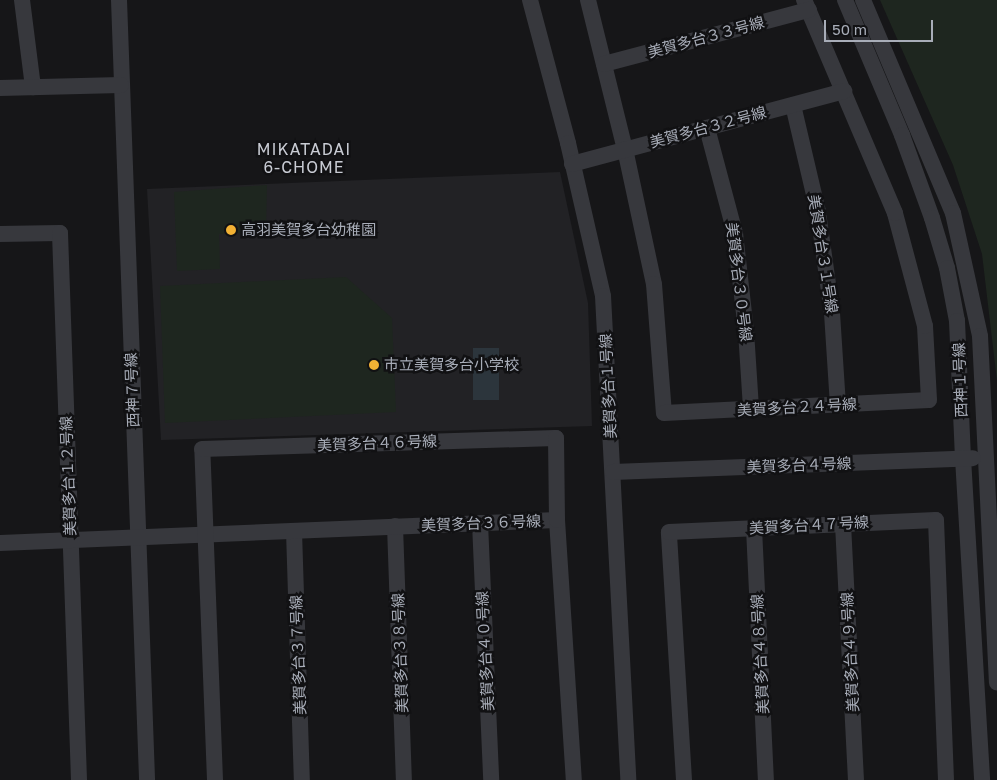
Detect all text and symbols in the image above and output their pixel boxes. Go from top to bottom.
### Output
scale bar [827,10,936,42]
street label: 美賀多台３３号線 [646,13,766,61]
text: 50 m [832,20,867,38]
street label: 美賀多台３２号線 [648,103,768,151]
district label: MIKATADAI 6-CHOME [256,139,352,177]
street label: 美賀多台３１号線 [805,193,841,315]
place label: 高羽美賀多台幼稚園 [241,221,376,239]
street label: 美賀多台３０号線 [723,221,755,343]
marker: 高羽美賀多台幼稚園 [225,224,237,236]
street label: 美賀多台１号線 [596,333,620,439]
street label: 西神１号線 [950,342,970,418]
street label: 西神７号線 [122,352,142,428]
place label: 市立美賀多台小学校 [384,356,519,374]
marker: 市立美賀多台小学校 [368,359,380,371]
street label: 美賀多台２４号線 [737,395,857,419]
street label: 美賀多台１２号線 [57,416,79,536]
street label: 美賀多台４６号線 [317,432,437,454]
street label: 美賀多台４号線 [746,454,852,476]
street label: 美賀多台３６号線 [421,512,541,534]
street label: 美賀多台４７号線 [749,513,869,537]
street label: 美賀多台４０号線 [473,591,497,711]
street label: 美賀多台４９号線 [838,592,862,712]
street label: 美賀多台３８号線 [389,593,411,713]
street label: 美賀多台４８号線 [748,594,772,714]
street label: 美賀多台３７号線 [287,595,309,715]

